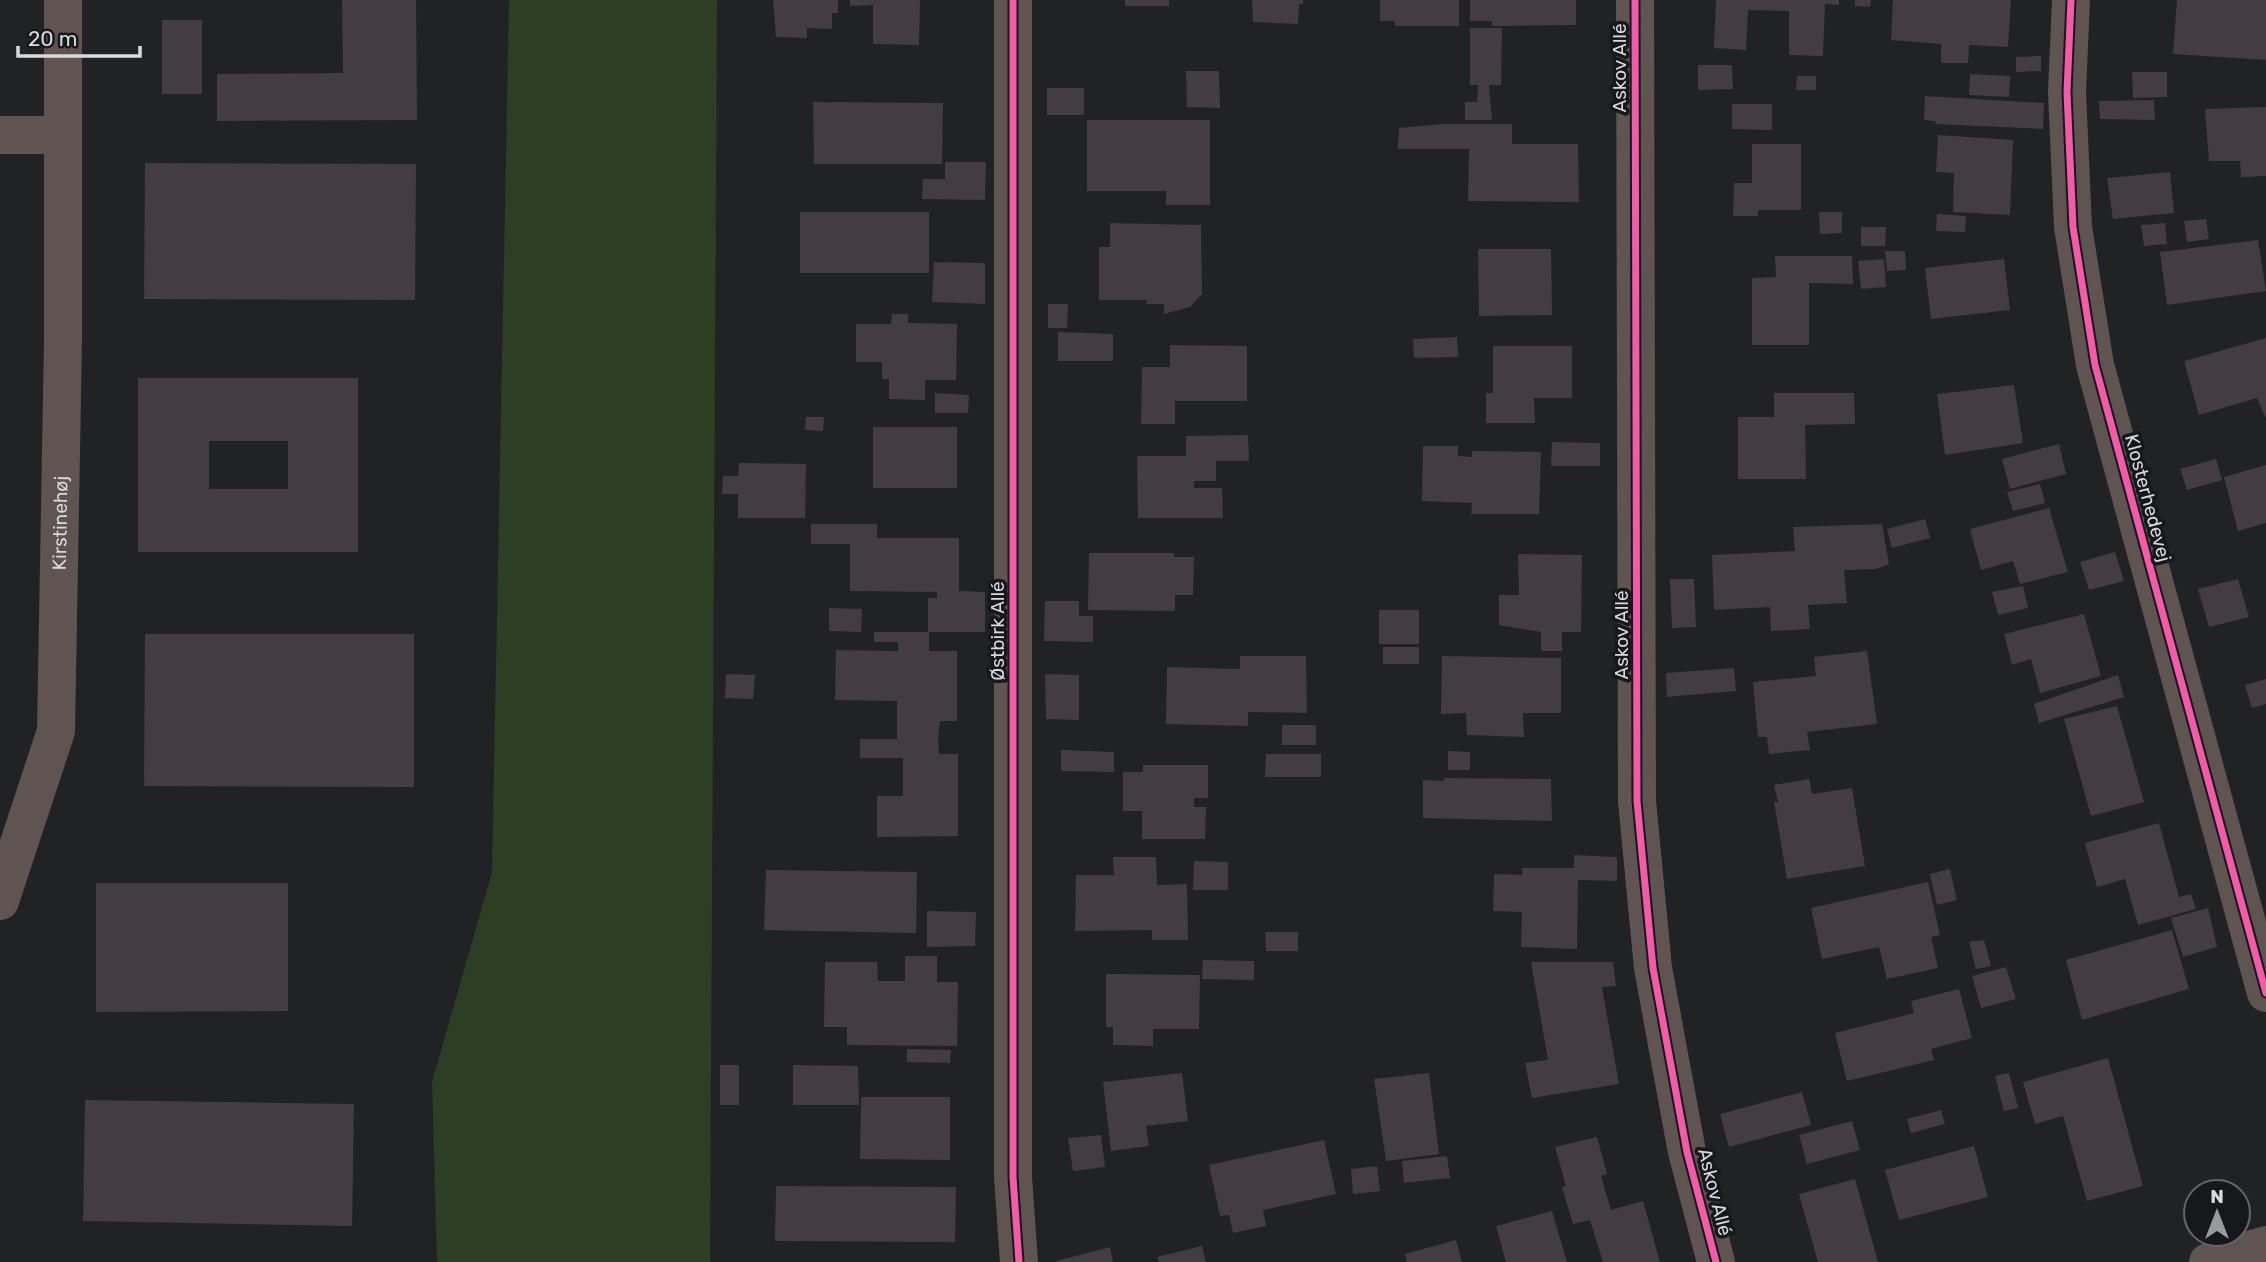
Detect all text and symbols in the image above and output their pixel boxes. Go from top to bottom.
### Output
scale bar [18,14,140,58]
street label: Askov Allé [1608,23,1631,113]
text: 20 m [28,26,77,51]
street label: Klosterhedevej [2120,432,2176,564]
street label: Kirstinehøj [47,476,72,570]
street label: Østbirk Allé [986,581,1009,681]
street label: Askov Allé [1610,590,1633,680]
street label: Askov Allé [1693,1146,1737,1238]
north arrow [2182,1178,2252,1248]
text: N [2210,1185,2224,1208]

